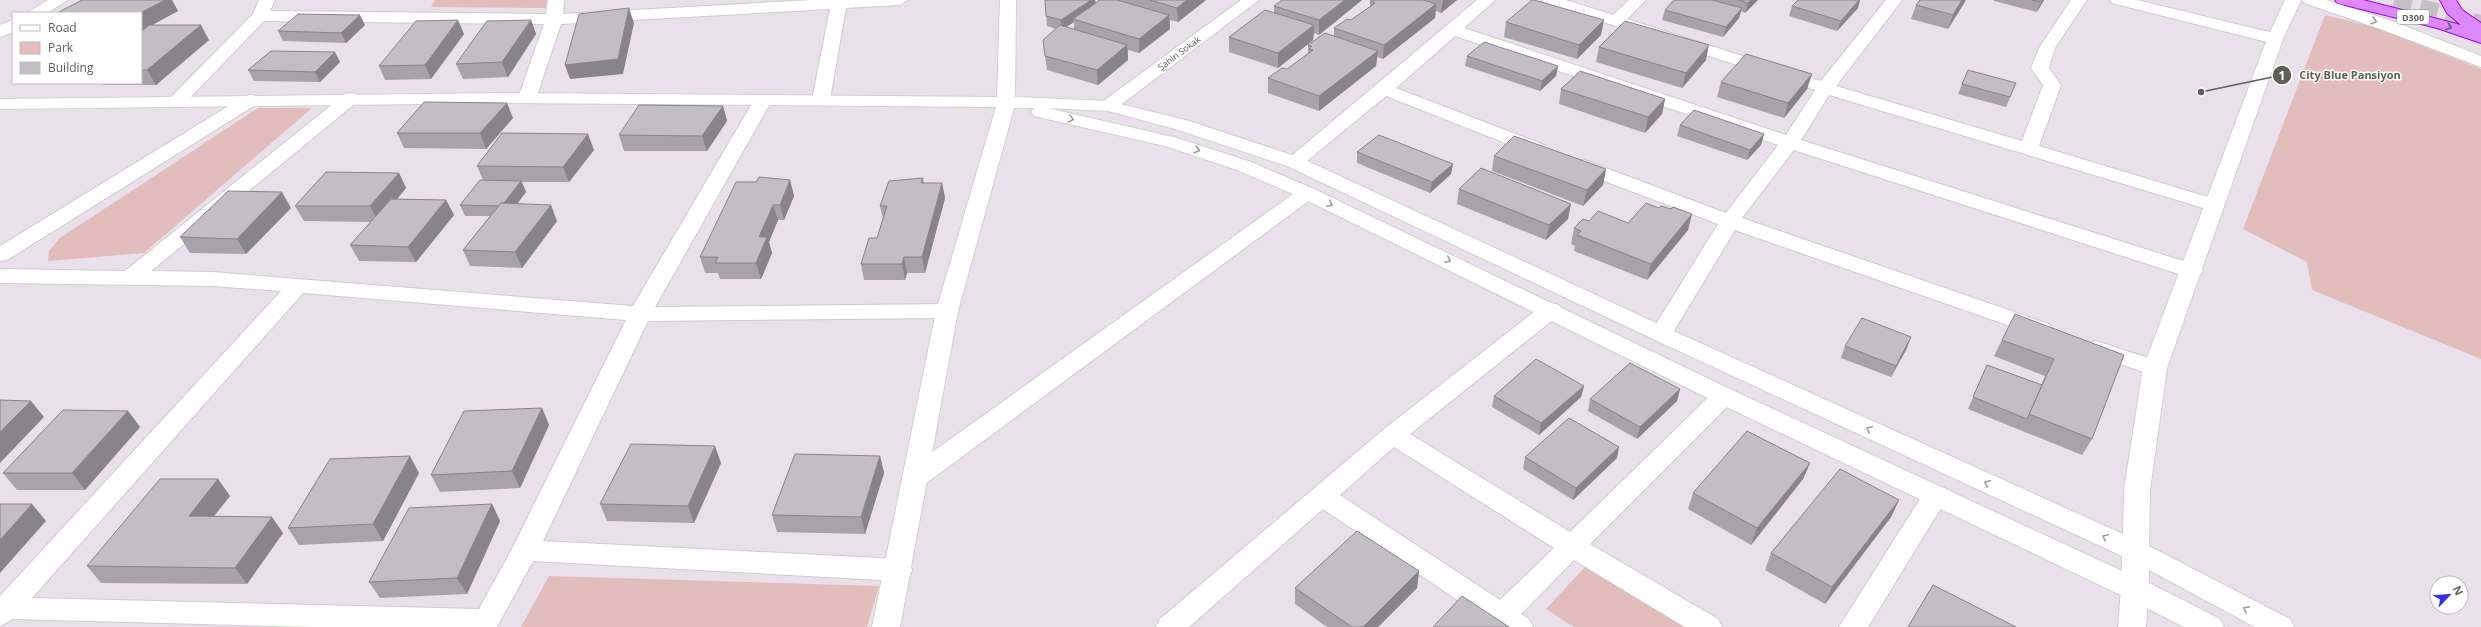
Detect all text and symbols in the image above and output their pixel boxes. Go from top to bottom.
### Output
road number: D300 [2397,10,2429,24]
legend [12,12,142,84]
one-way arrow [2370,16,2377,25]
text: Road [48,19,77,36]
one-way arrow [2445,22,2452,30]
street label: Şahin Sokak [1155,32,1203,73]
text: Park [48,39,74,56]
text: Building [48,59,94,76]
callout: City Blue Pansiyon [2272,64,2409,87]
text: 1 [2279,67,2285,84]
text: City Blue Pansiyon [2299,67,2401,82]
one-way arrow [1068,115,1074,123]
one-way arrow [1193,145,1200,154]
one-way arrow [1326,199,1334,207]
one-way arrow [1443,255,1451,263]
one-way arrow [1865,426,1873,434]
one-way arrow [1984,480,1991,488]
one-way arrow [2102,534,2110,542]
north arrow [2429,575,2469,615]
text: N [2450,583,2467,598]
one-way arrow [2243,606,2250,614]

